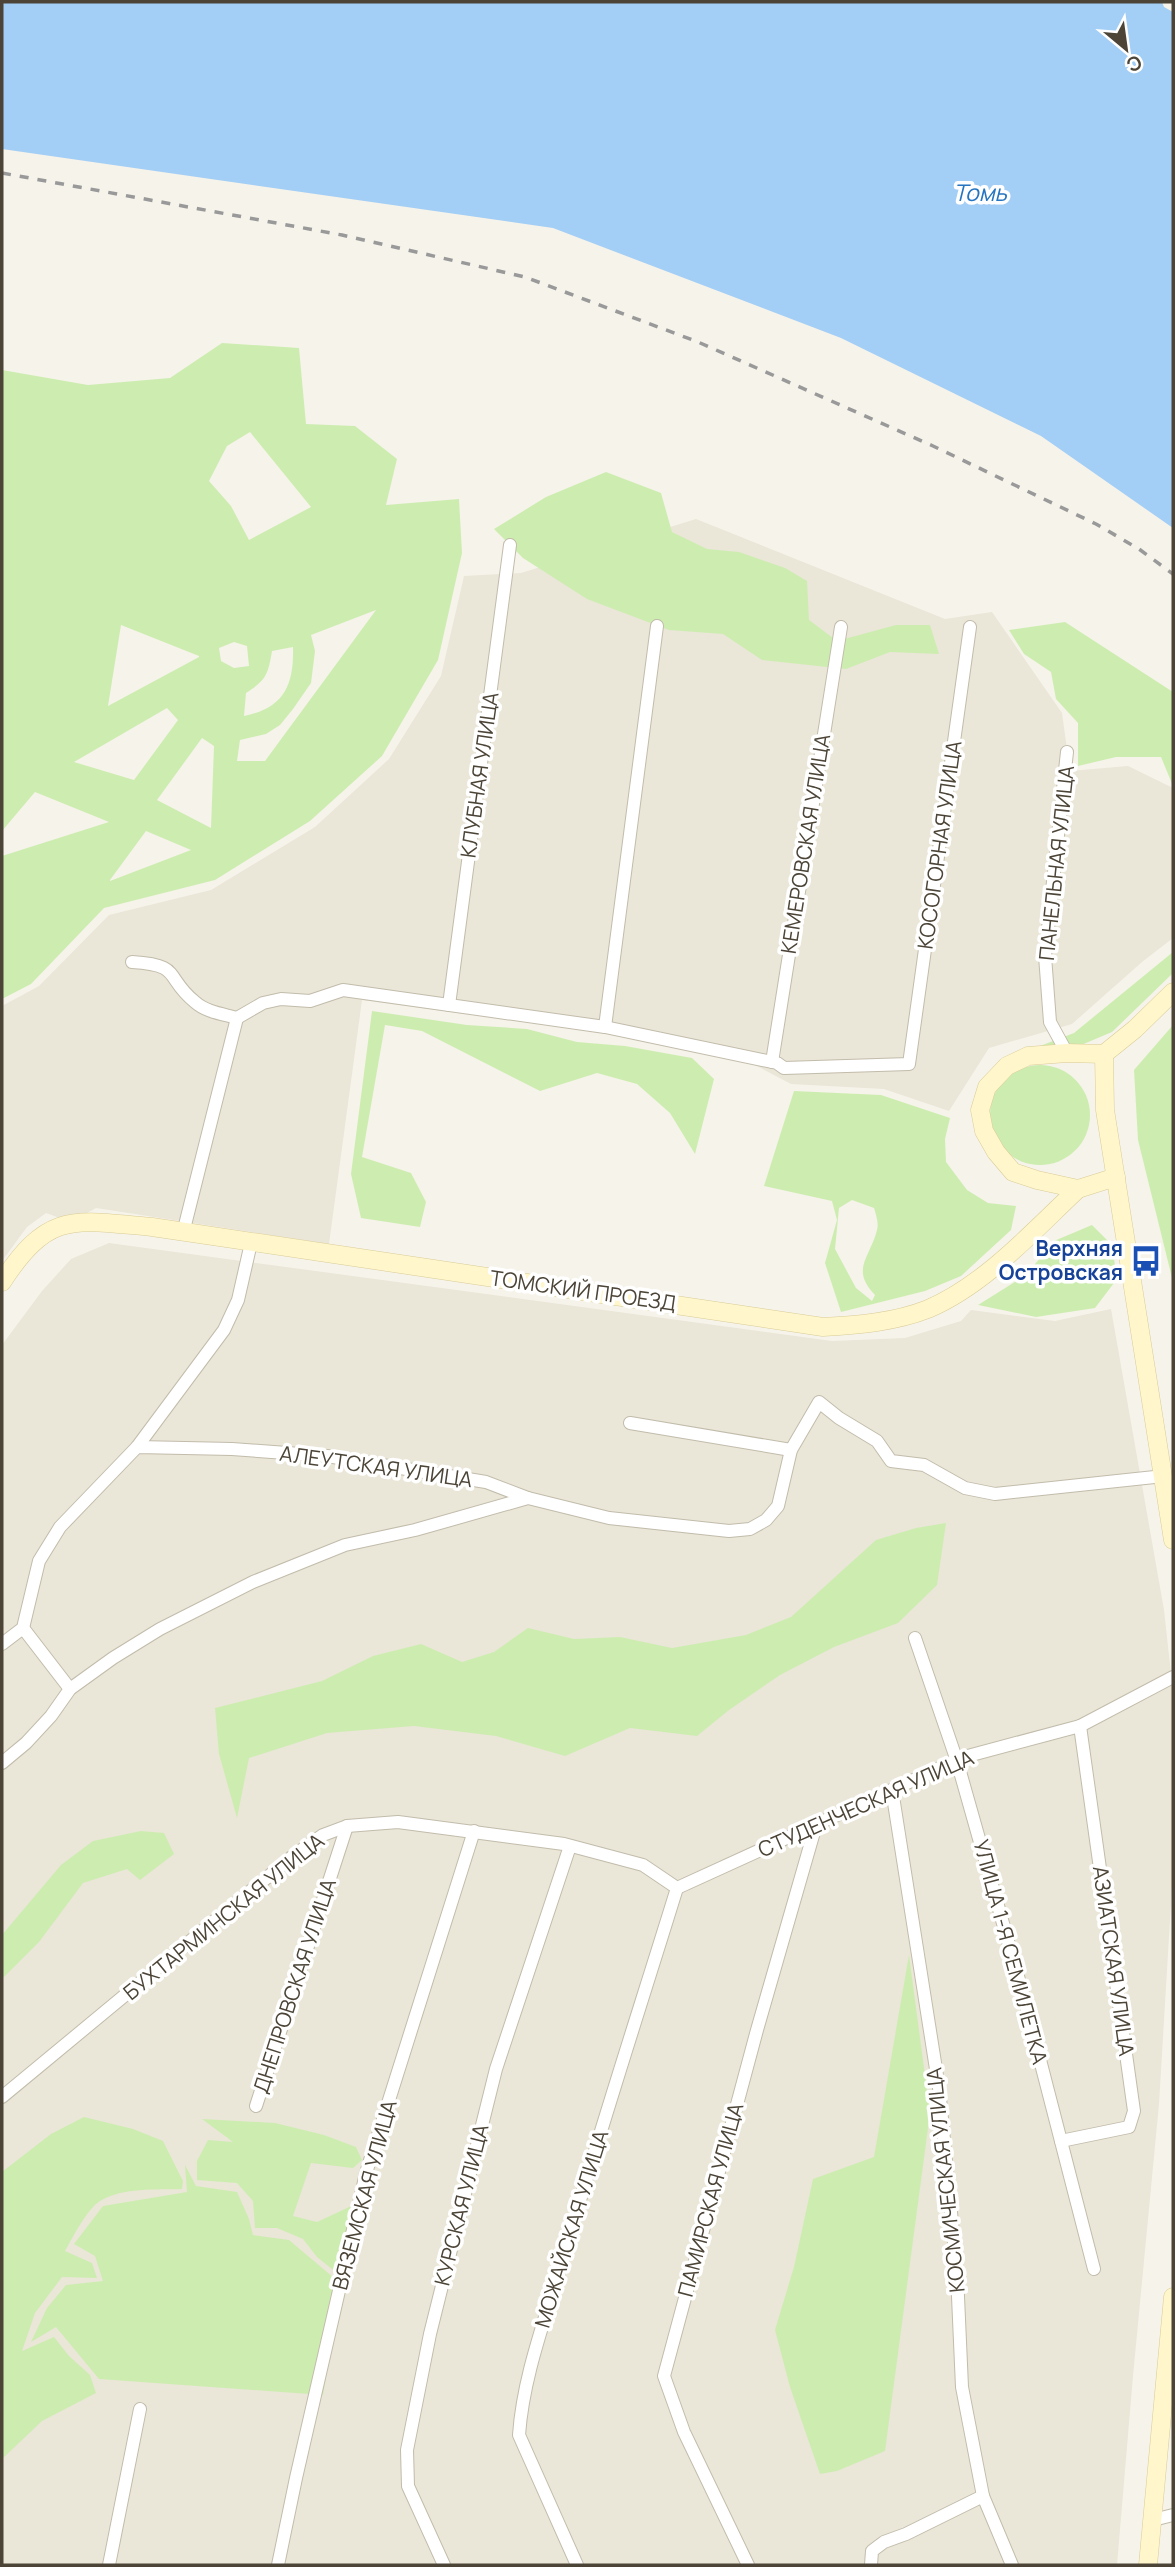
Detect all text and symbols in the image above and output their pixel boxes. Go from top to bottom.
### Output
north arrow [1091,14,1161,84]
text: С [1122,49,1147,79]
water label: Томь [953,176,1008,208]
street label: КЛУБНАЯ УЛИЦА [454,690,504,860]
street label: КЕМЕРОВСКАЯ УЛИЦА [774,732,836,956]
street label: КОСОГОРНАЯ УЛИЦА [911,739,968,951]
street label: ПАНЕЛЬНАЯ УЛИЦА [1032,764,1080,962]
place label: Верхняя Островская [999,1234,1123,1286]
bus stop icon: Верхняя Островская [1129,1244,1163,1278]
street label: ТОМСКИЙ ПРОЕЗД [488,1263,678,1317]
street label: АЛЕУТСКАЯ УЛИЦА [278,1439,474,1493]
street label: СТУДЕНЧЕСКАЯ УЛИЦА [753,1743,978,1863]
street label: БУХТАРМИНСКАЯ УЛИЦА [117,1826,330,2006]
street label: УЛИЦА 1-Я СЕМИЛЕТКА [967,1836,1054,2067]
street label: АЗИАТСКАЯ УЛИЦА [1087,1864,1141,2058]
street label: ДНЕПРОВСКАЯ УЛИЦА [246,1875,342,2097]
street label: КОСМИЧЕСКАЯ УЛИЦА [919,2066,971,2294]
street label: ВЯЗЕМСКАЯ УЛИЦА [325,2097,403,2293]
street label: ПАМИРСКАЯ УЛИЦА [671,2100,749,2300]
street label: КУРСКАЯ УЛИЦА [427,2121,495,2288]
street label: МОЖАЙСКАЯ УЛИЦА [528,2126,614,2331]

